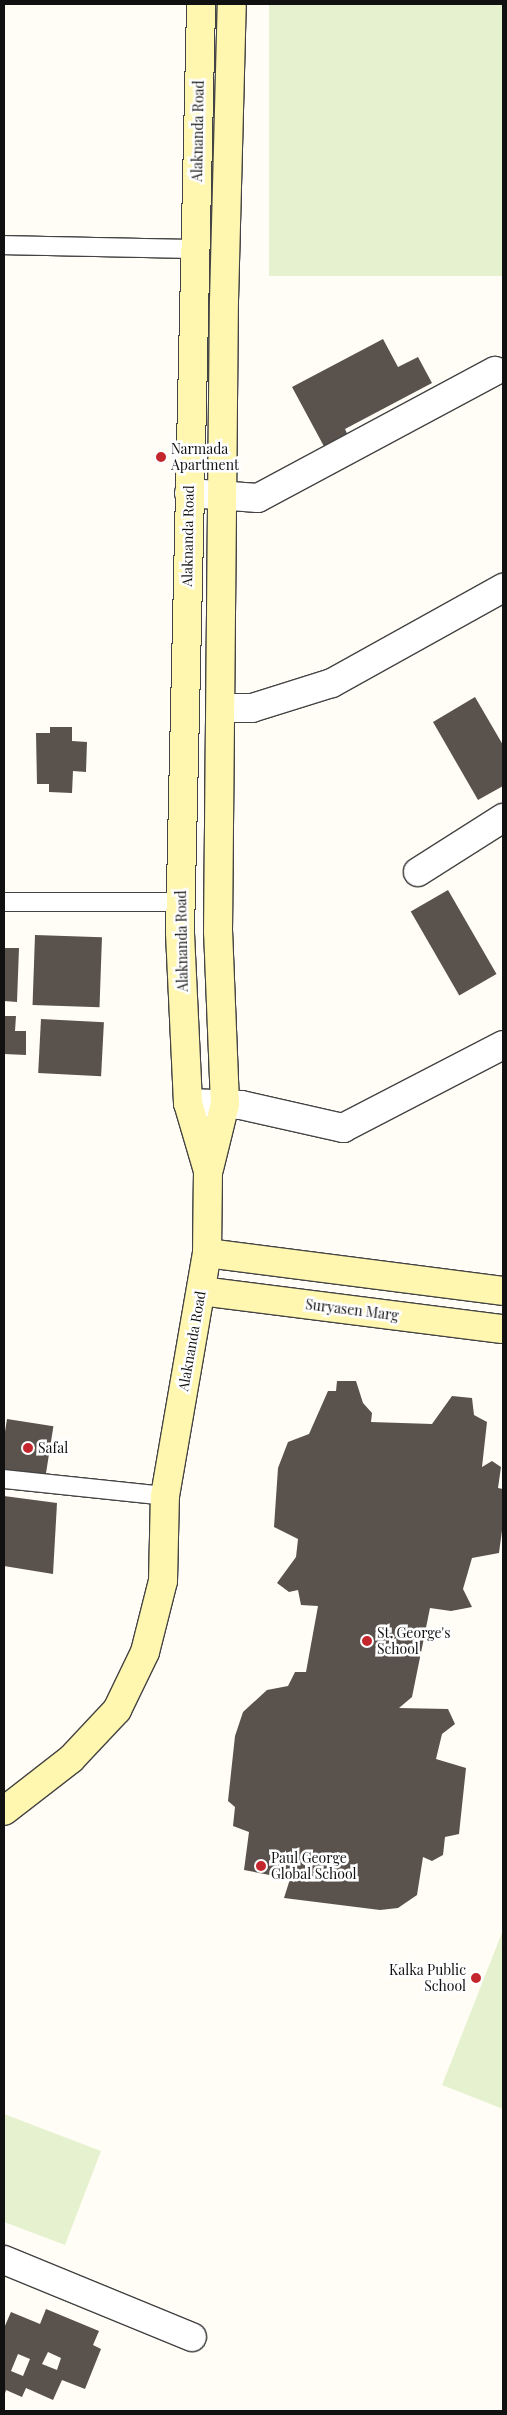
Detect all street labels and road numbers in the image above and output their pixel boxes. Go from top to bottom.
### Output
street label: Alaknanda Road [189,80,207,182]
street label: Alaknanda Road [179,485,197,587]
street label: Alaknanda Road [173,890,191,992]
street label: Alaknanda Road [175,1290,209,1392]
street label: Suryasen Marg [304,1296,400,1324]

